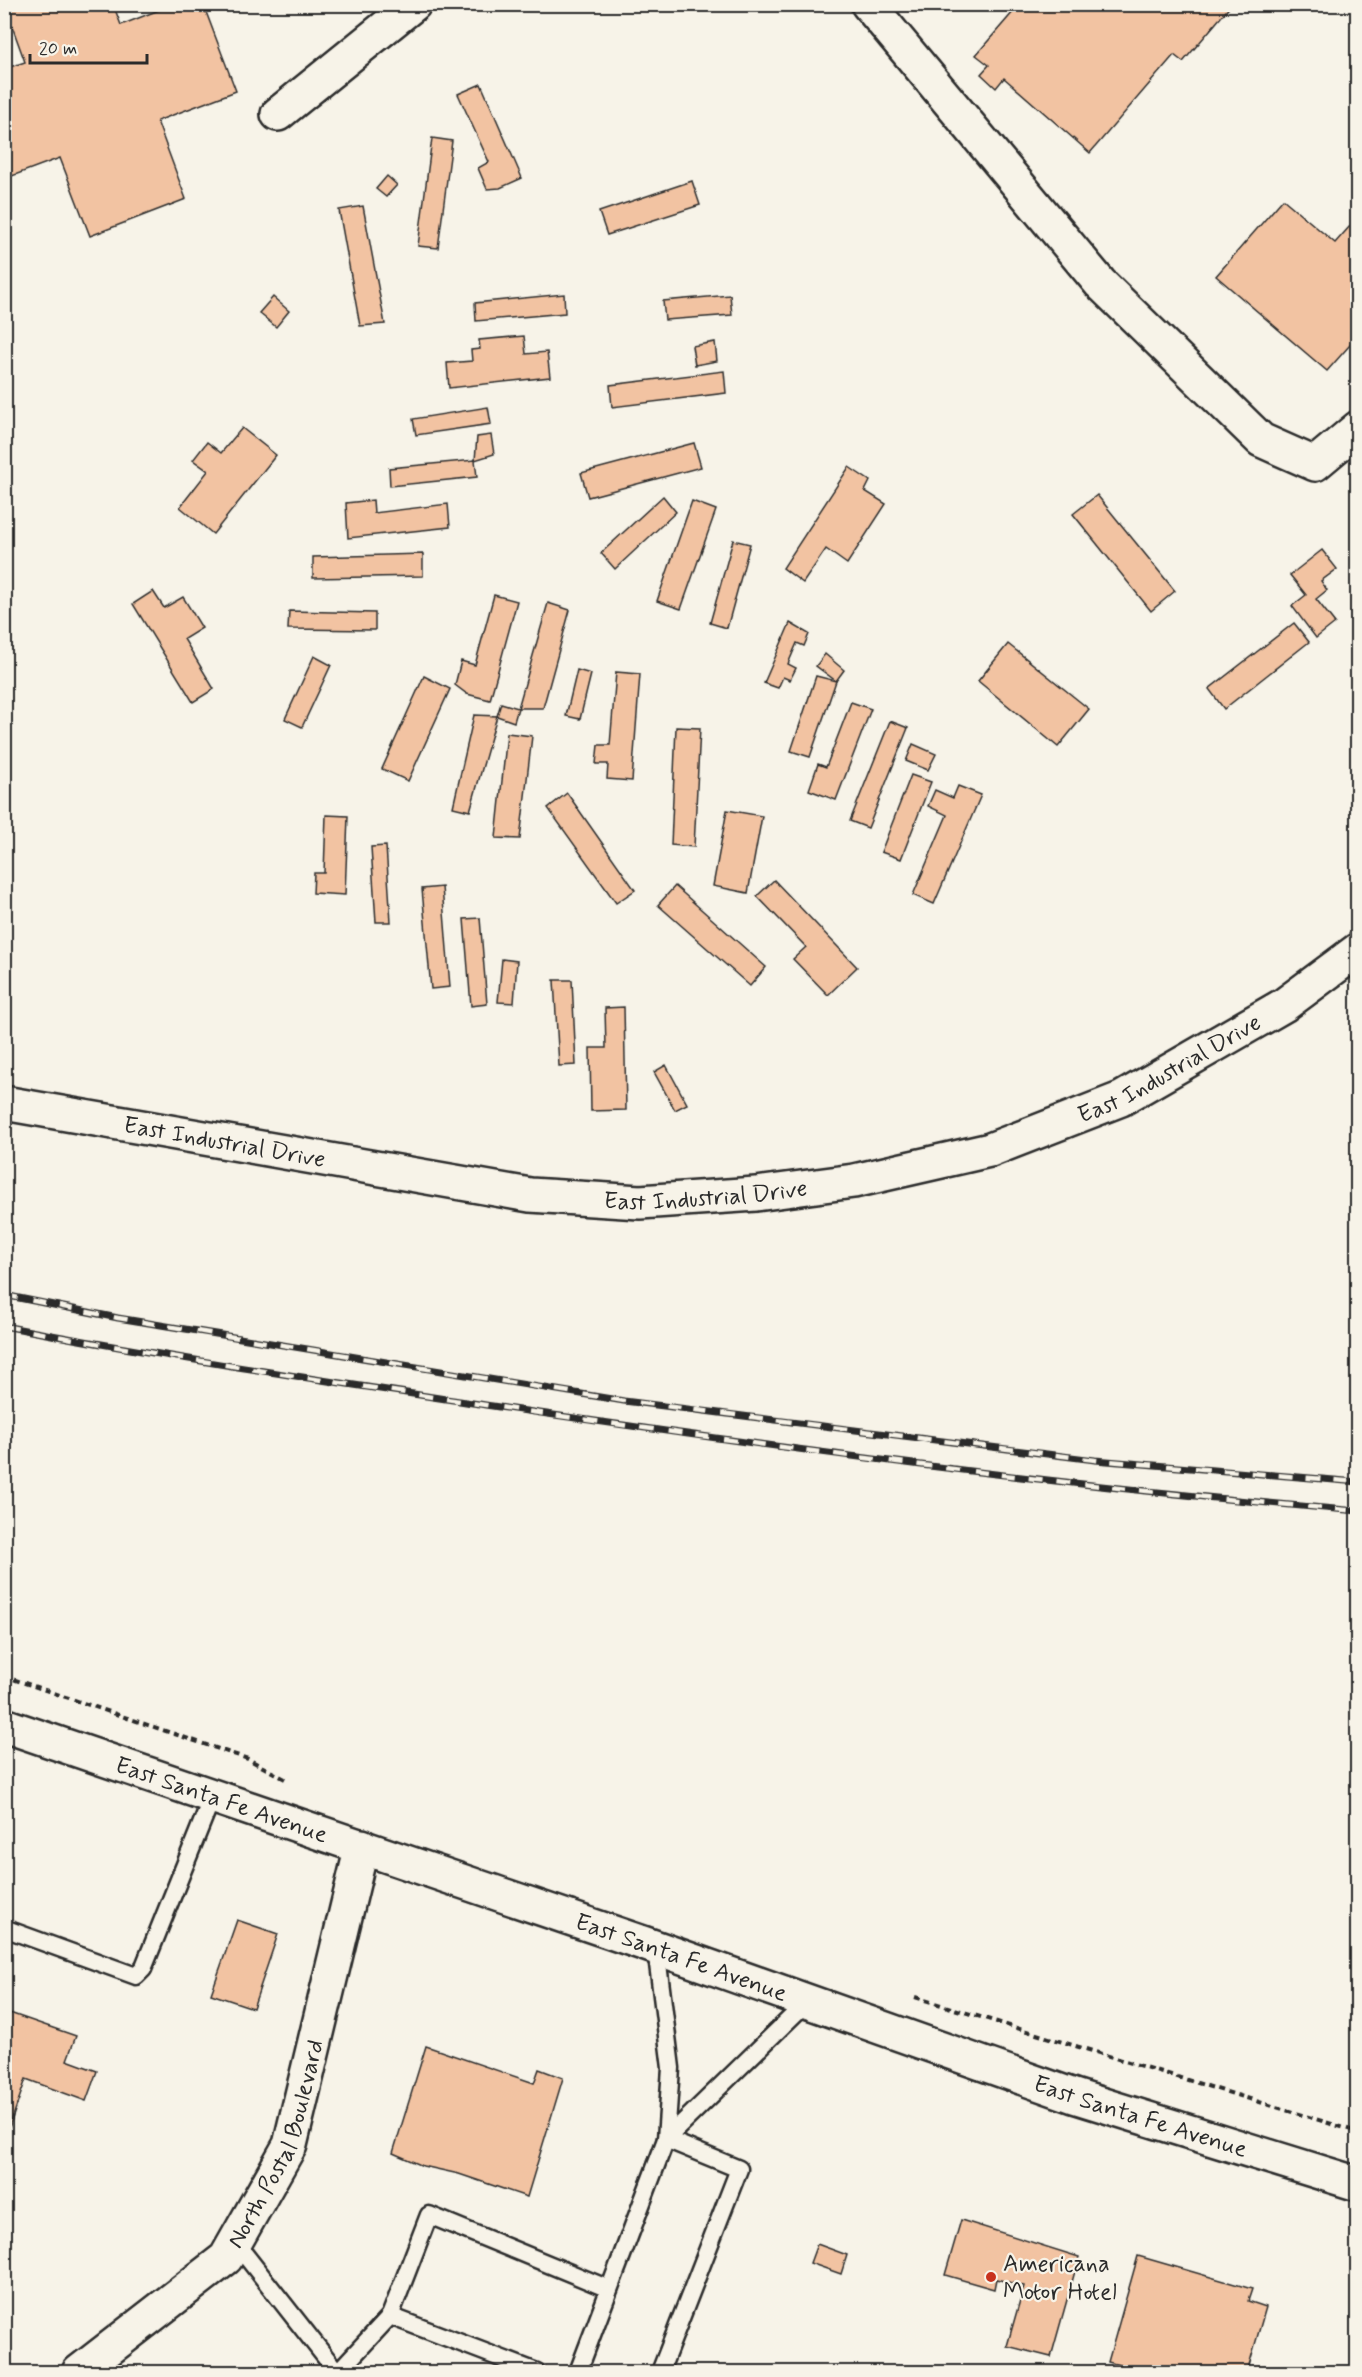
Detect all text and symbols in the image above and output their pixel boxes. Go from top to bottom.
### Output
scale bar [30,27,147,65]
text: 20 m [39,37,77,61]
street label: East Industrial Drive [1073,1008,1267,1131]
street label: East Industrial Drive [121,1110,328,1176]
street label: East Industrial Drive [603,1173,810,1219]
street label: East Santa Fe Avenue [111,1750,332,1851]
street label: East Santa Fe Avenue [571,1907,791,2010]
street label: North Postal Boulevard [221,2037,332,2254]
street label: East Santa Fe Avenue [1029,2069,1251,2166]
place label: Americana Motor Hotel [1003,2249,1117,2308]
marker: Americana Motor Hotel [984,2270,998,2284]

